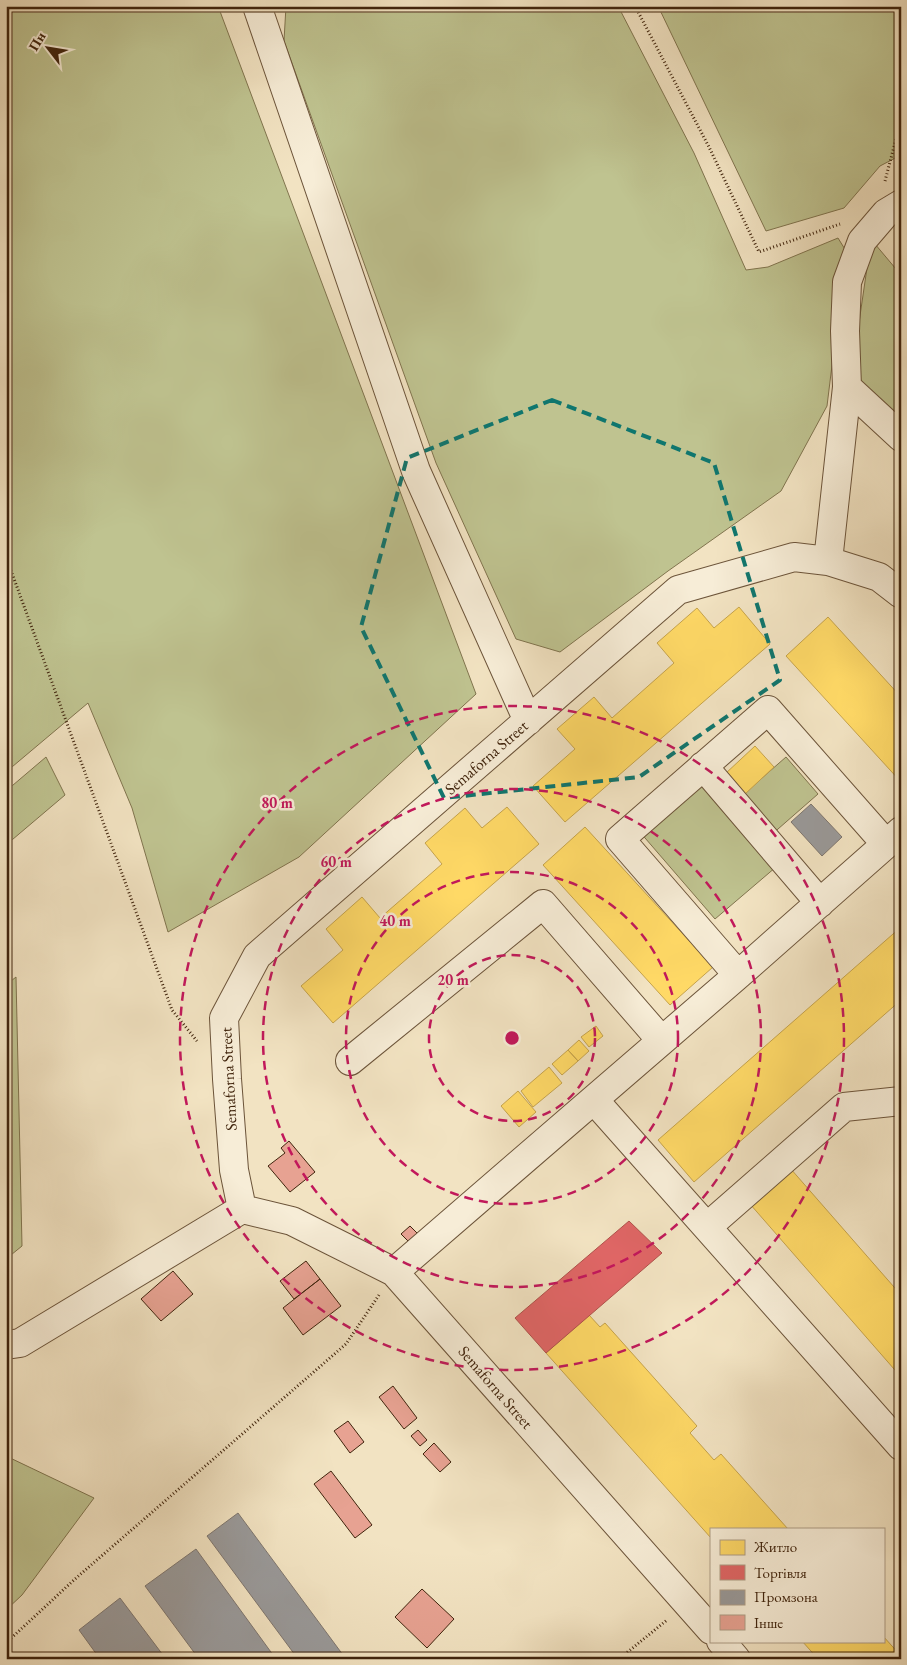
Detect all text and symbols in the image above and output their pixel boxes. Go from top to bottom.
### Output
north arrow [22,22,72,72]
text: Пн [24,28,50,54]
street label: Semaforna Street [440,715,532,799]
text: 80 m [261,793,293,812]
text: 60 m [320,852,352,871]
text: 40 m [379,911,411,930]
text: 20 m [437,970,469,989]
street label: Semaforna Street [215,1027,242,1131]
centre of rings [503,1029,521,1047]
street label: Semaforna Street [454,1341,538,1433]
legend [710,1528,884,1642]
text: Житло [753,1537,797,1556]
text: Торгівля [754,1563,807,1582]
text: Промзона [754,1587,818,1606]
text: Інше [754,1613,783,1632]

